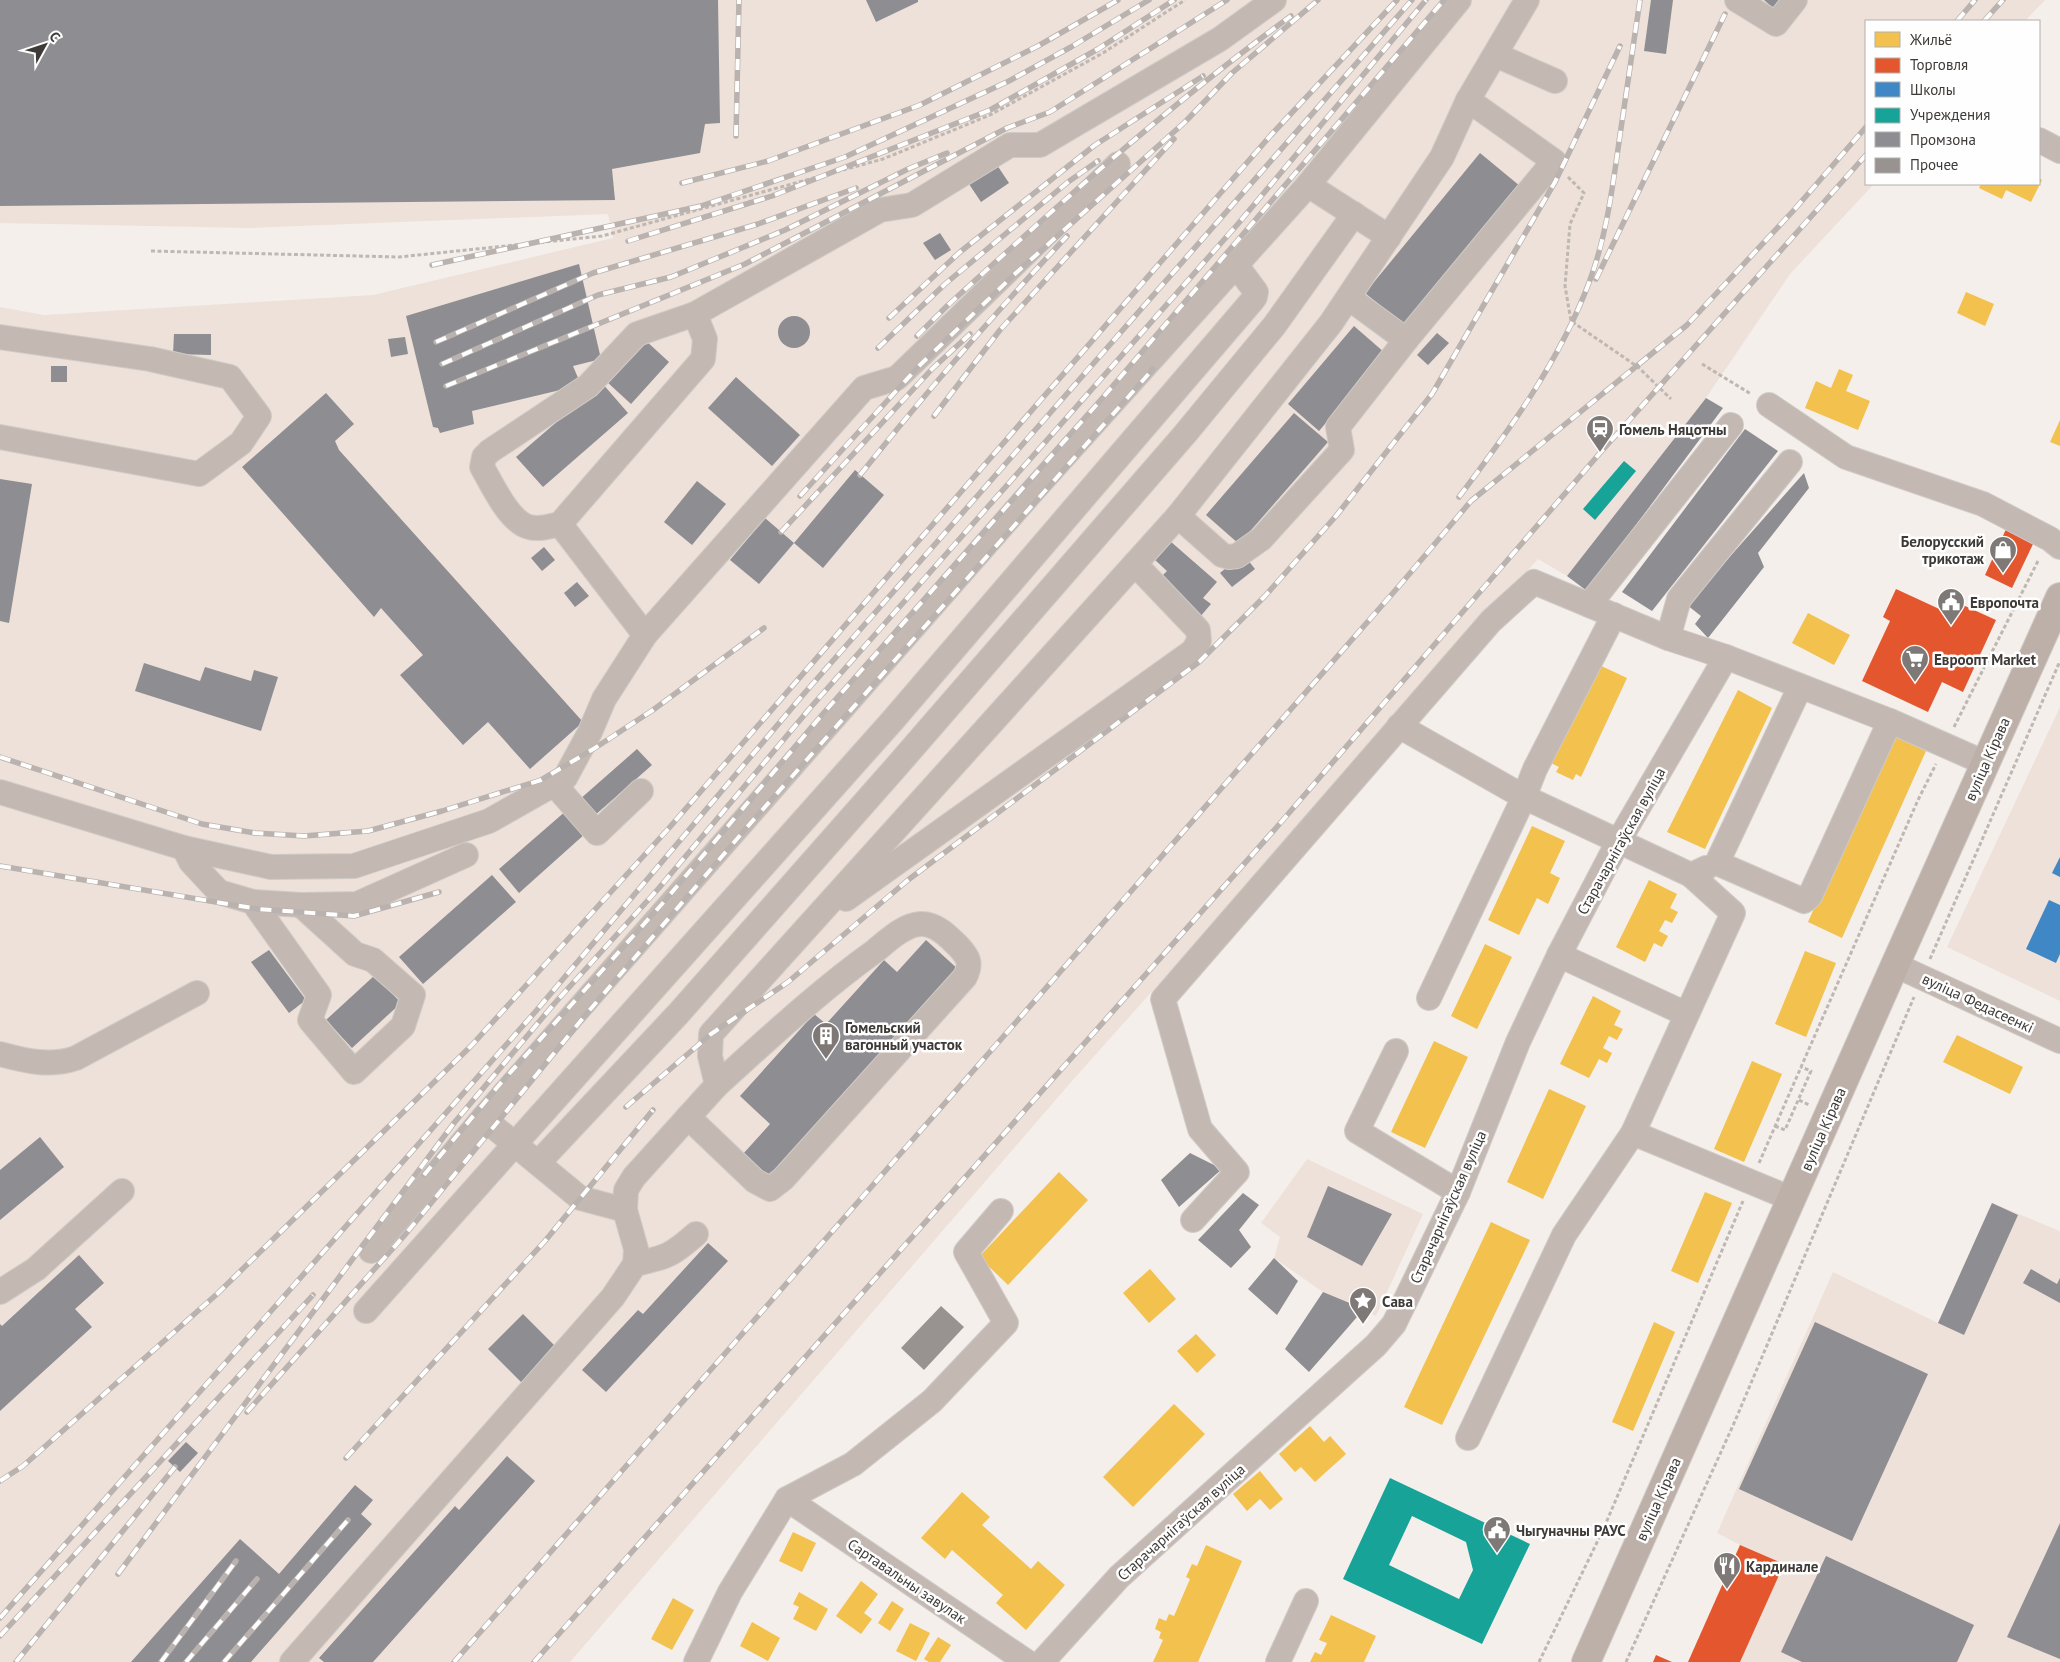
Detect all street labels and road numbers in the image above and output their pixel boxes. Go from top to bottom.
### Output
street label: вуліца Кірава [1960,714,2014,804]
street label: Старачарнігаўская вуліца [1573,764,1669,918]
street label: вуліца Федасеенкі [1919,969,2037,1037]
street label: вуліца Кірава [1796,1084,1850,1174]
street label: Старачарнігаўская вуліца [1406,1128,1490,1286]
street label: вуліца Кірава [1631,1454,1685,1544]
street label: Старачарнігаўская вуліца [1113,1460,1249,1584]
street label: Сартавальны завулак [844,1534,971,1628]

